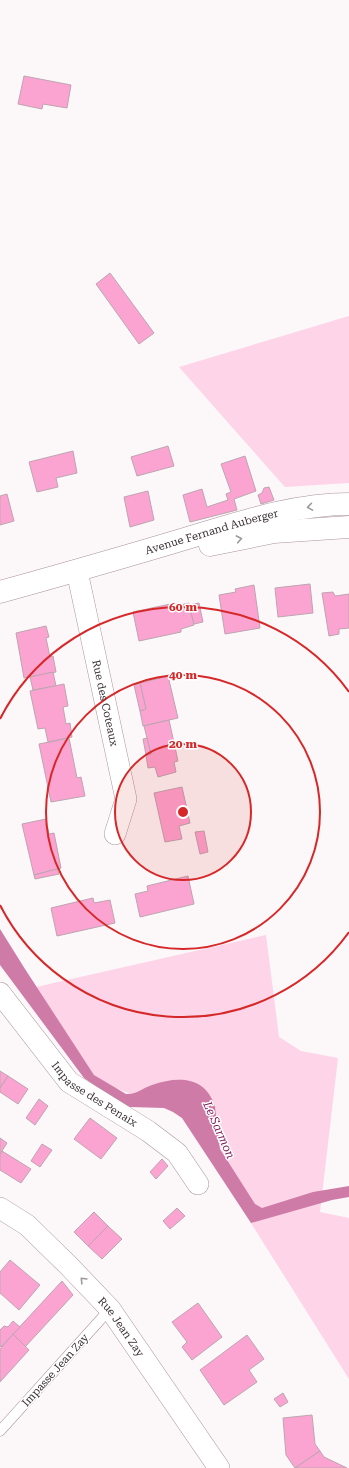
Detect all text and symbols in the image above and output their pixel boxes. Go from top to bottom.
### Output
one-way arrow [307,502,313,511]
street label: Avenue Fernand Auberger [144,507,280,557]
one-way arrow [236,535,242,543]
text: 60 m [169,600,197,614]
street label: Rue des Coteaux [89,659,121,748]
text: 40 m [169,668,197,682]
text: 20 m [169,737,197,751]
centre of rings [176,805,190,819]
street label: Impasse des Penaix [49,1059,140,1130]
water label: Le Sarmon [200,1098,238,1161]
one-way arrow [80,1277,87,1285]
street label: Rue Jean Zay [95,1295,147,1360]
street label: Impasse Jean Zay [19,1331,92,1409]

